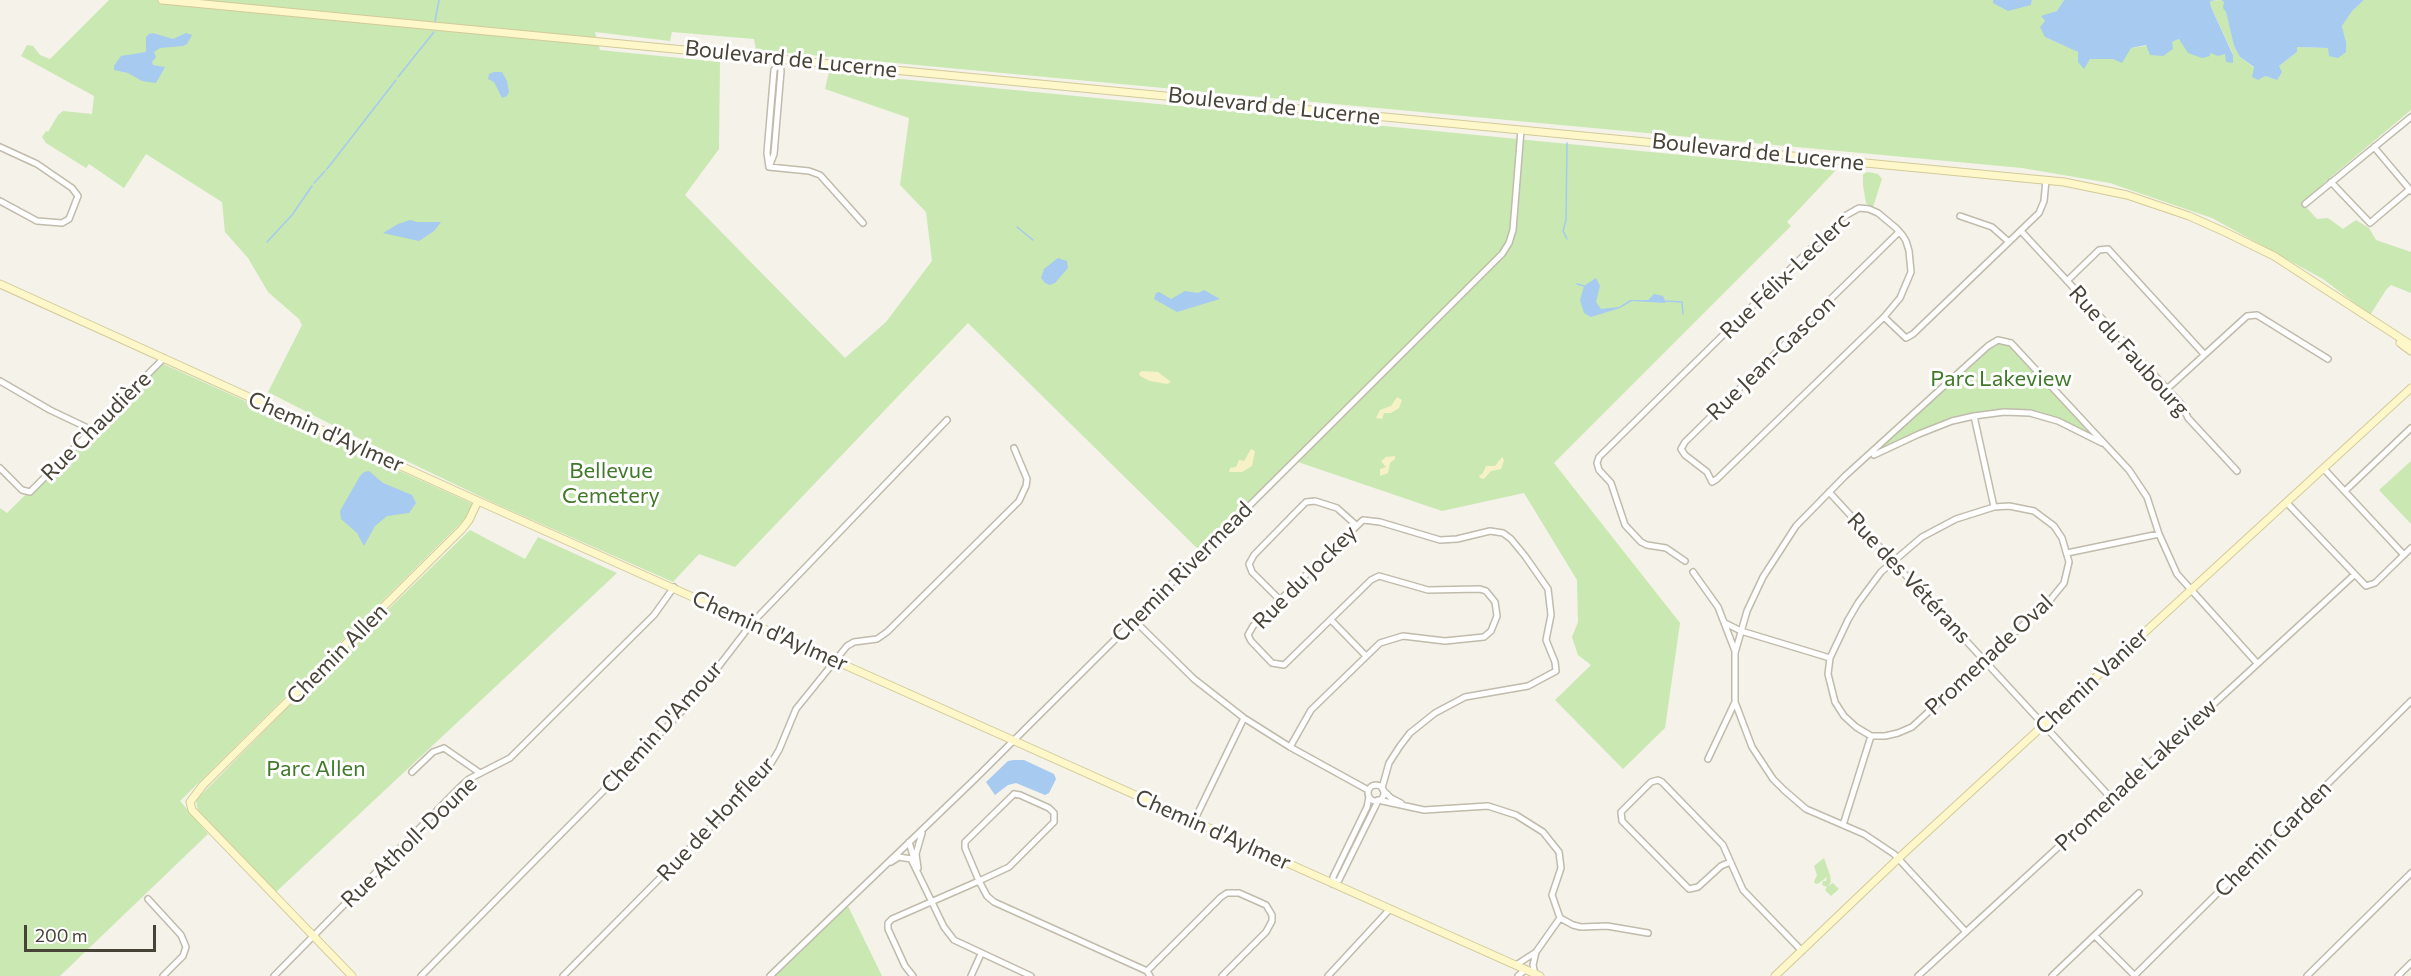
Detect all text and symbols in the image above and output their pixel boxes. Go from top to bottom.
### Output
street label: Boulevard de Lucerne [684,35,898,83]
street label: Boulevard de Lucerne [1167,82,1381,130]
street label: Boulevard de Lucerne [1651,128,1865,176]
street label: Rue Félix-Leclerc [1715,208,1855,344]
street label: Rue du Faubourg [2063,280,2195,422]
street label: Rue Jean-Gascon [1701,290,1841,426]
street label: Rue Chaudière [36,366,156,486]
park label: Parc Lakeview [1930,366,2072,392]
street label: Chemin d'Aylmer [244,386,408,478]
park label: Bellevue Cemetery [562,458,660,510]
street label: Chemin Rivermead [1106,496,1258,648]
street label: Rue des Vétérans [1842,507,1976,649]
street label: Rue du Jockey [1247,519,1363,635]
street label: Chemin d'Aylmer [688,585,852,677]
street label: Promenade Oval [1920,589,2058,721]
street label: Chemin Allen [281,598,393,710]
street label: Chemin Vanier [2030,622,2154,740]
street label: Chemin D'Amour [596,655,728,799]
street label: Promenade Lakeview [2050,693,2222,857]
street label: Rue de Honfleur [652,751,780,887]
park label: Parc Allen [266,756,366,782]
street label: Rue Atholl-Doune [336,771,482,913]
street label: Chemin Garden [2209,775,2337,903]
street label: Chemin d'Aylmer [1131,784,1295,876]
scale bar [27,913,159,951]
text: 200 m [35,924,88,946]

